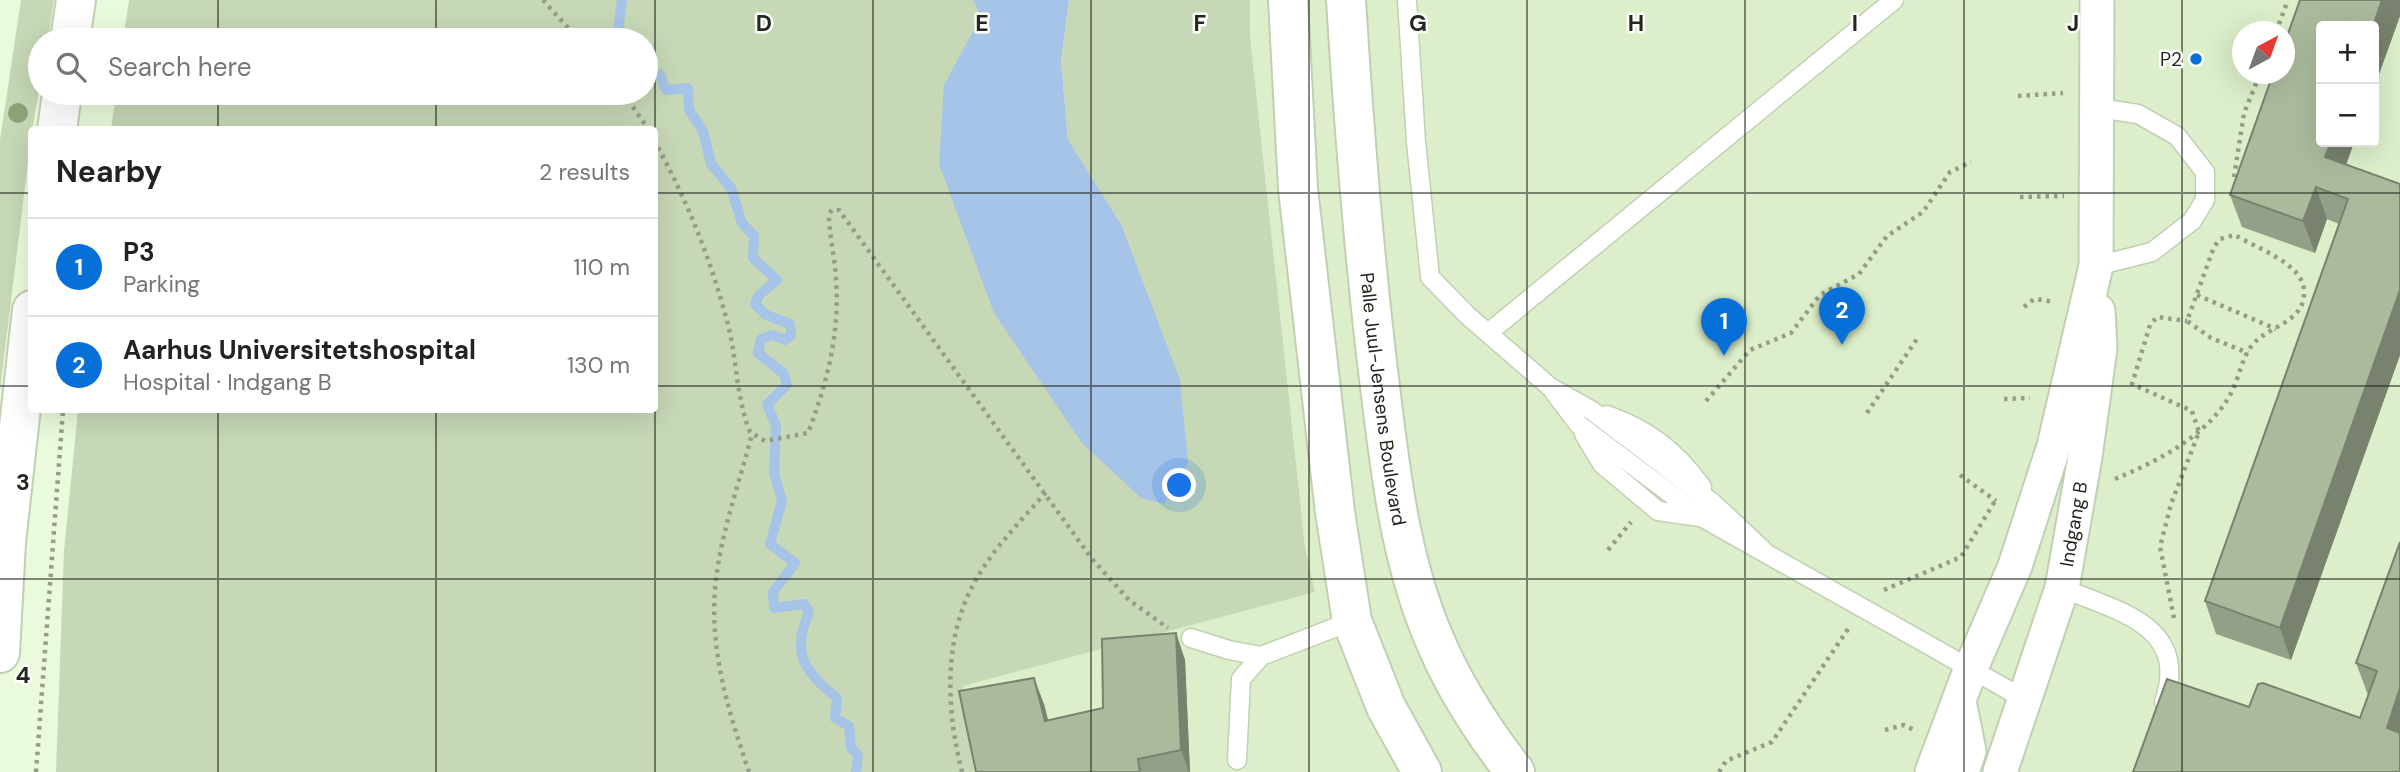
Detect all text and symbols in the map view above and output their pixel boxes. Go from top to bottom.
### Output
text: D [756,8,772,38]
text: E [975,8,989,38]
text: F [1194,8,1207,38]
text: G [1409,8,1427,38]
text: H [1628,8,1644,38]
text: I [1852,8,1858,38]
text: J [2067,8,2079,38]
north arrow [2232,21,2295,84]
map controls [2316,21,2379,147]
button: + [2316,21,2379,84]
search box [28,28,658,105]
place label: P2 [2160,47,2182,72]
icon: search [52,48,90,86]
text: Search here [108,50,251,84]
marker: P2 [2188,51,2204,67]
button: − [2316,84,2379,147]
text: Nearby [56,152,162,191]
text: 2 results [539,157,630,187]
text: P3 [123,235,155,269]
text: 1 [75,252,83,282]
text: 110 m [573,252,630,282]
text: Parking [123,269,200,299]
street label: Palle Juul-Jensens Boulevard [1355,271,1412,528]
pin: 2 [1819,287,1865,345]
pin: 1 [1701,298,1747,356]
text: Aarhus Universitetshospital [123,333,476,367]
text: 2 [72,350,86,380]
text: 130 m [567,350,630,380]
text: Hospital · Indgang B [123,367,332,397]
text: 3 [16,467,30,497]
your location [1162,468,1196,502]
street label: Indgang B [2053,479,2093,569]
text: 4 [16,660,31,690]

